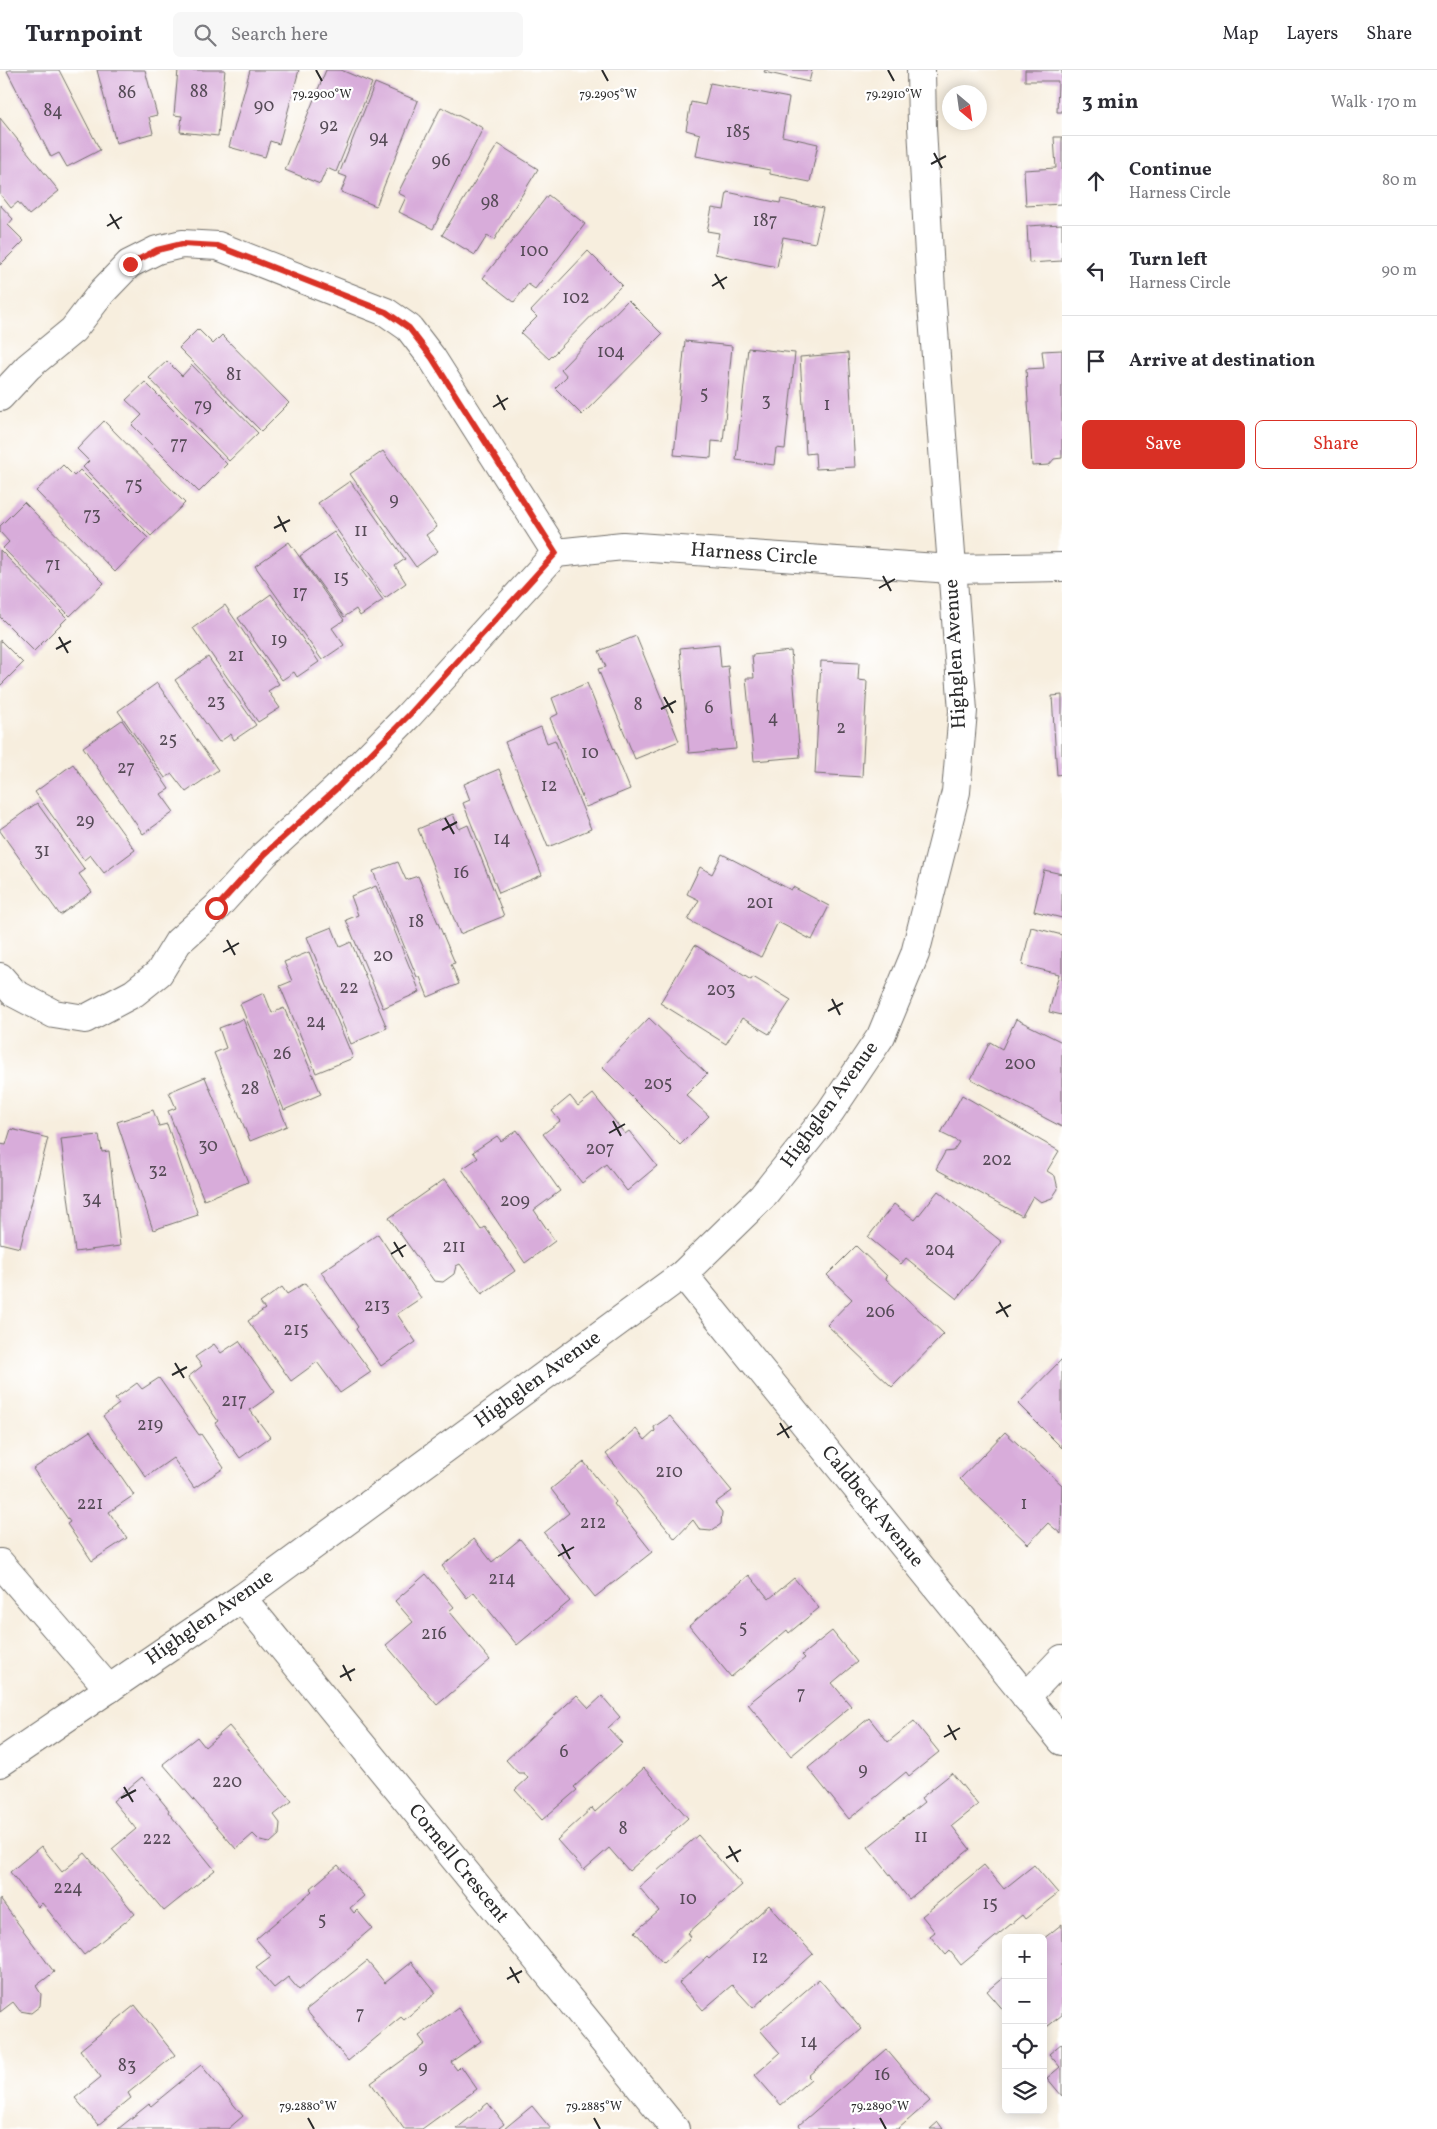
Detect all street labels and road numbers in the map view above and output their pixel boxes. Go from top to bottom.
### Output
street label: Harness Circle [690,537,818,573]
street label: Highglen Avenue [938,578,974,730]
street label: Highglen Avenue [775,1036,885,1174]
street label: Highglen Avenue [469,1325,607,1435]
street label: Caldbeck Avenue [814,1440,930,1574]
street label: Highglen Avenue [140,1563,280,1673]
street label: Cornell Crescent [401,1798,515,1930]

